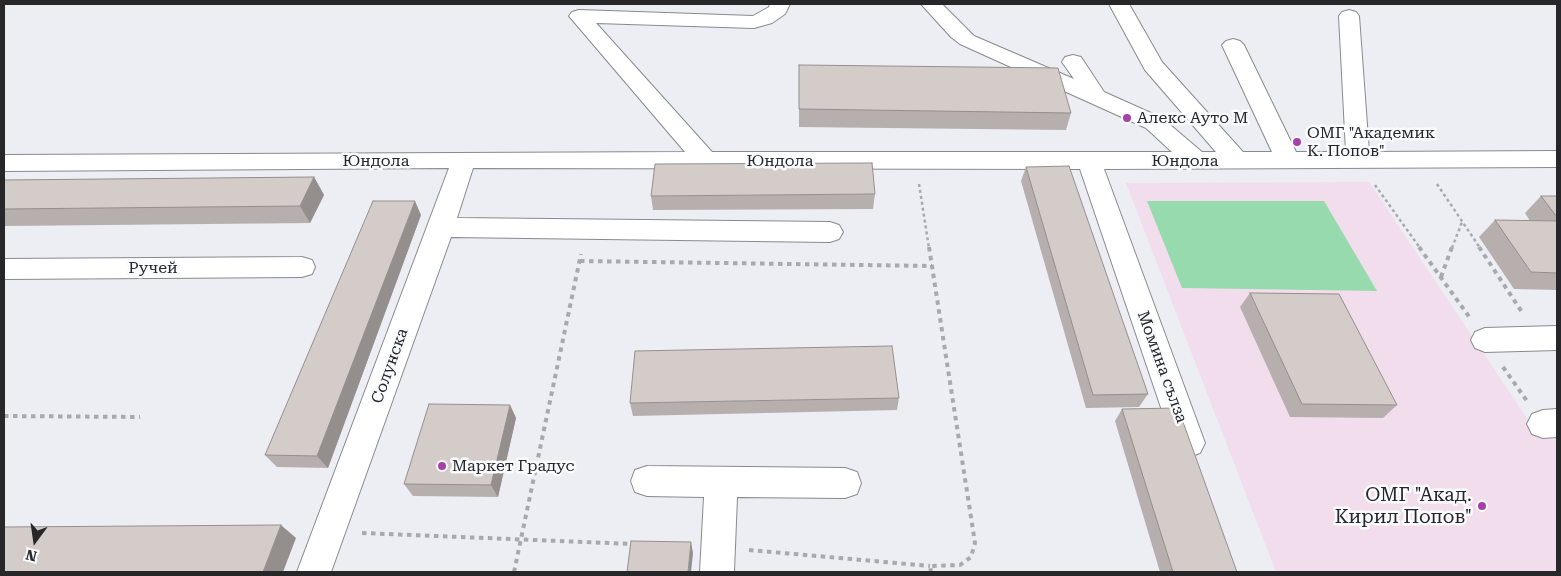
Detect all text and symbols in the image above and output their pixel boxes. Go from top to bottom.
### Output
place label: Алекс Ауто М [1137,108,1248,128]
marker: Алекс Ауто М [1121,112,1133,124]
place label: ОМГ "Академик К. Попов" [1307,123,1435,161]
marker: ОМГ "Академик К. Попов" [1291,136,1303,148]
street label: Юндола [343,151,409,171]
street label: Юндола [747,151,813,171]
street label: Юндола [1152,151,1218,171]
street label: Ручей [128,258,178,278]
street label: Момина сълза [1133,308,1191,426]
street label: Солунска [368,326,412,406]
place label: Маркет Градус [452,456,574,476]
marker: Маркет Градус [436,460,448,472]
place label: ОМГ "Акад. Кирил Попов" [1335,484,1472,528]
marker: ОМГ "Акад. Кирил Попов" [1476,500,1488,512]
north arrow [10,516,60,566]
text: N [24,546,39,565]

